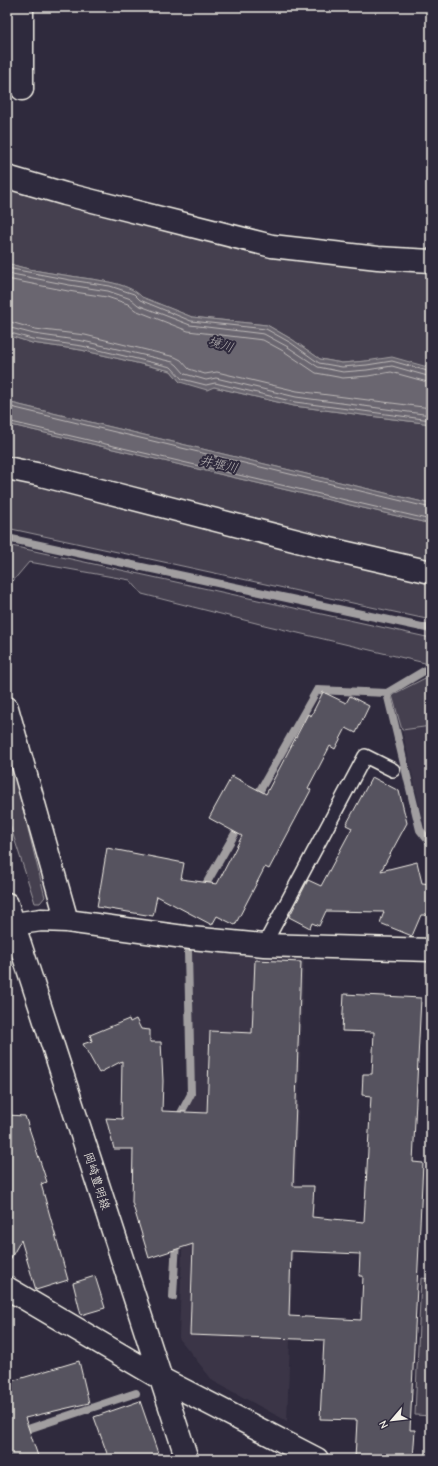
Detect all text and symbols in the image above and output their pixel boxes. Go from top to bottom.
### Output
water label: 境川 [206,333,236,355]
water label: 井堰川 [198,452,240,476]
street label: 岡崎豊明線 [81,1150,113,1212]
north arrow [372,1400,412,1440]
text: N [376,1418,391,1431]

